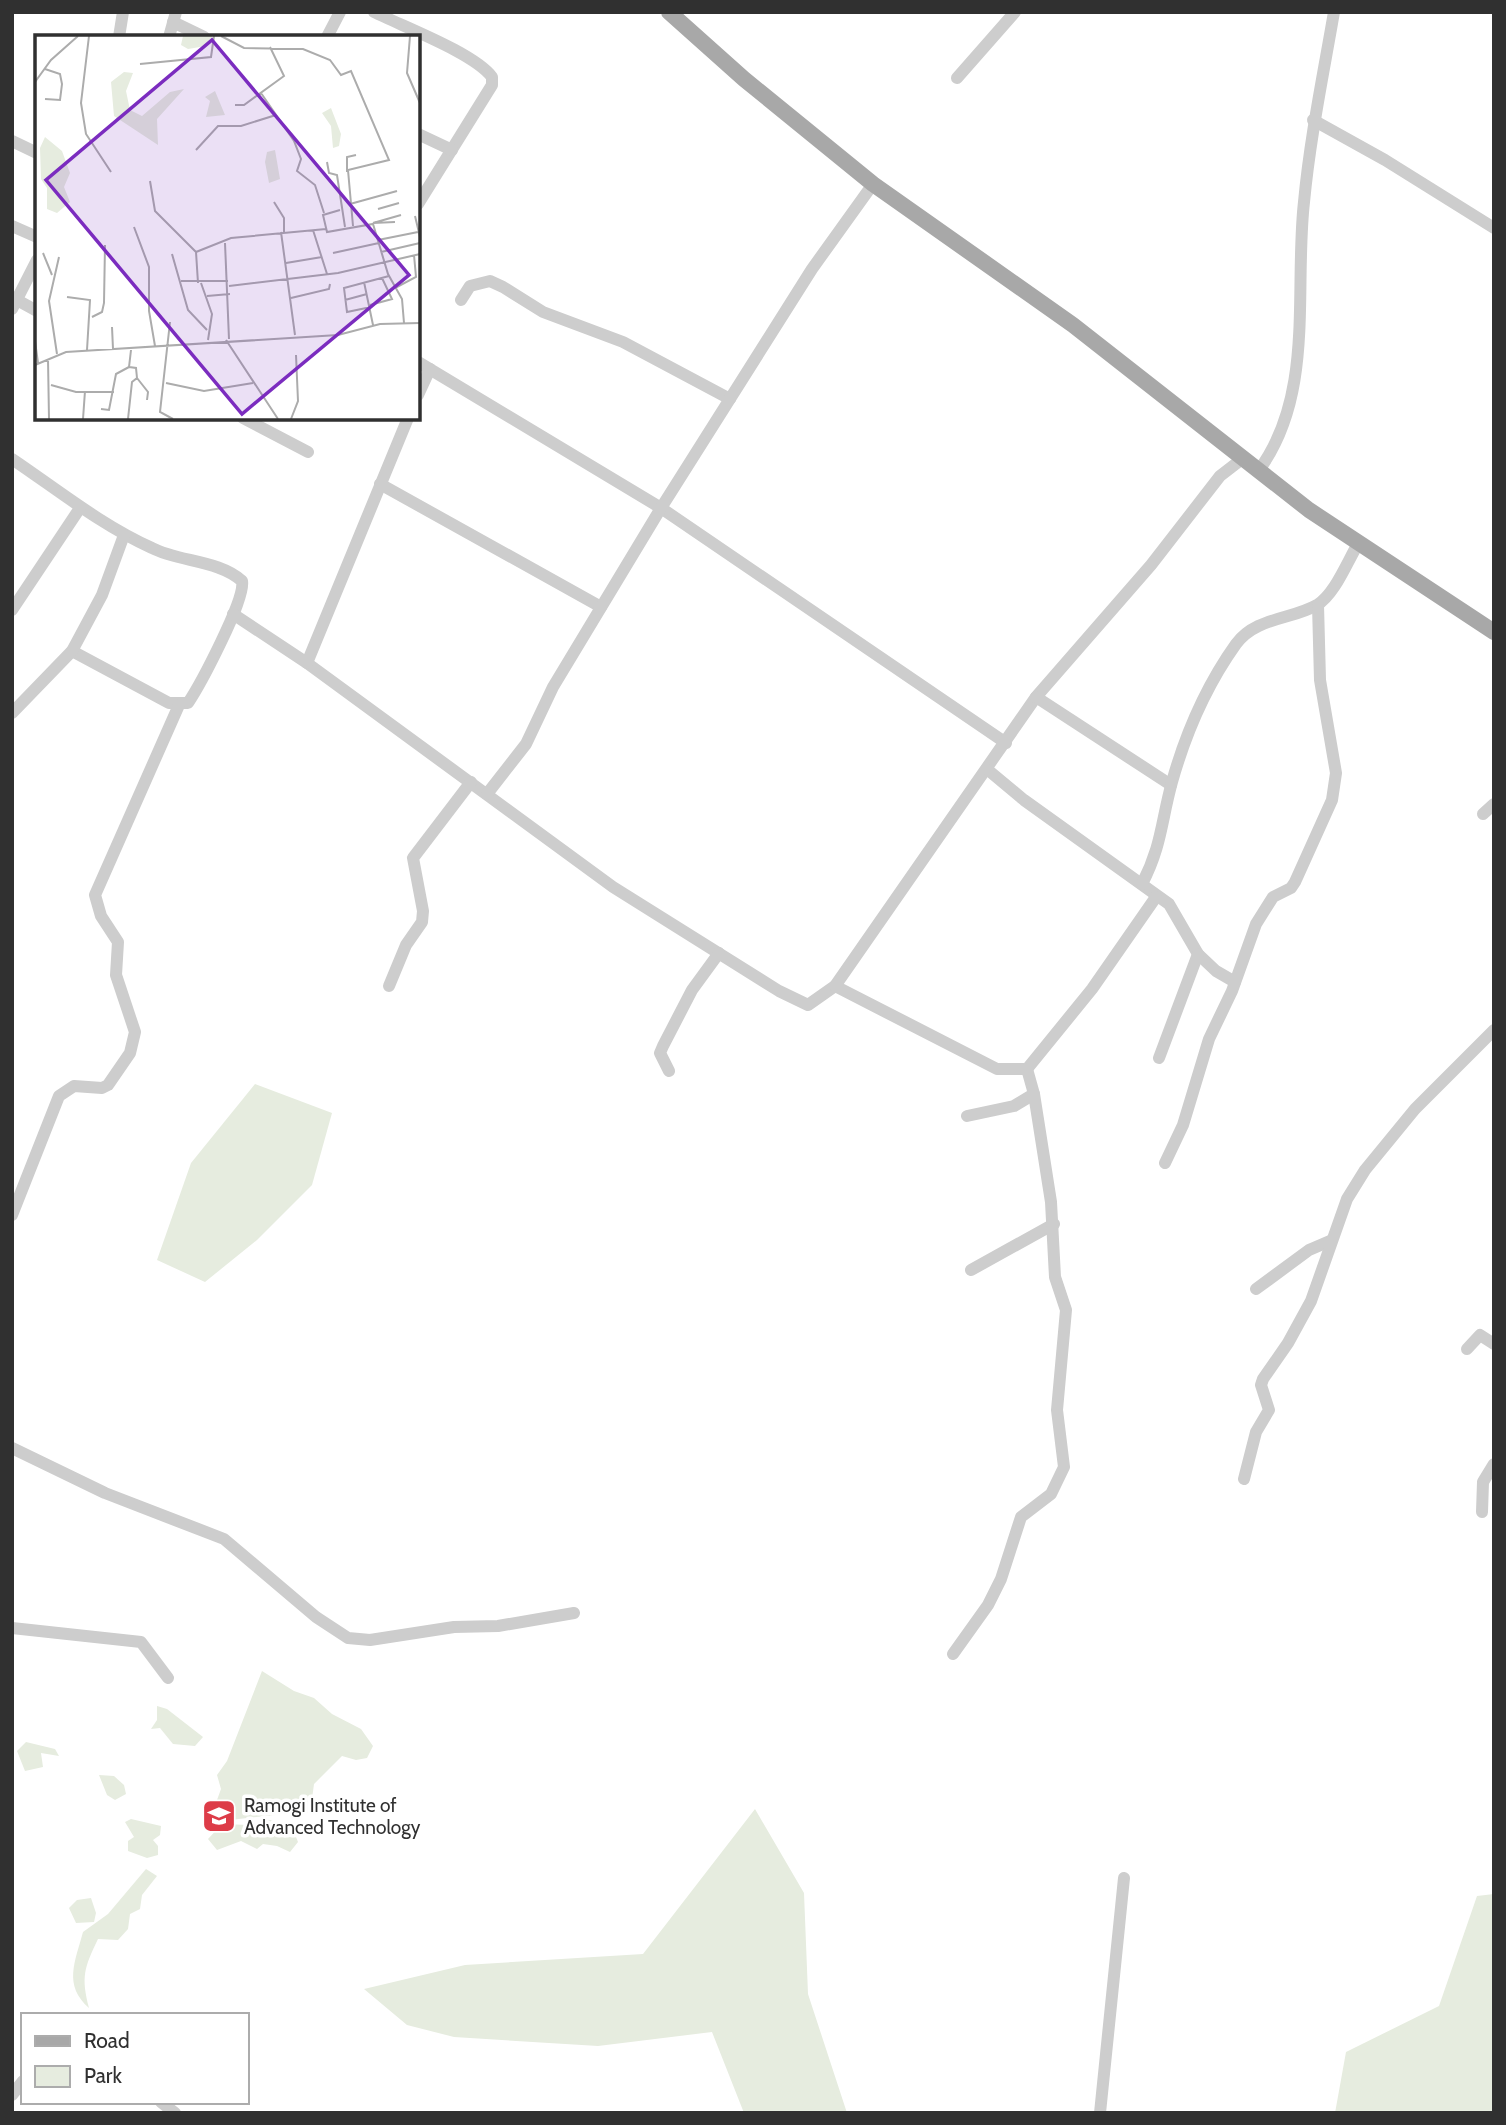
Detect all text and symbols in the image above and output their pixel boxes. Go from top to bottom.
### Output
inset map [35,35,420,420]
place label: Ramogi Institute of Advanced Technology [244,1794,421,1839]
school or university icon: Ramogi Institute of Advanced Technology [200,1797,238,1835]
legend [21,2013,248,2104]
text: Road [84,2028,130,2053]
text: Park [84,2063,122,2088]

